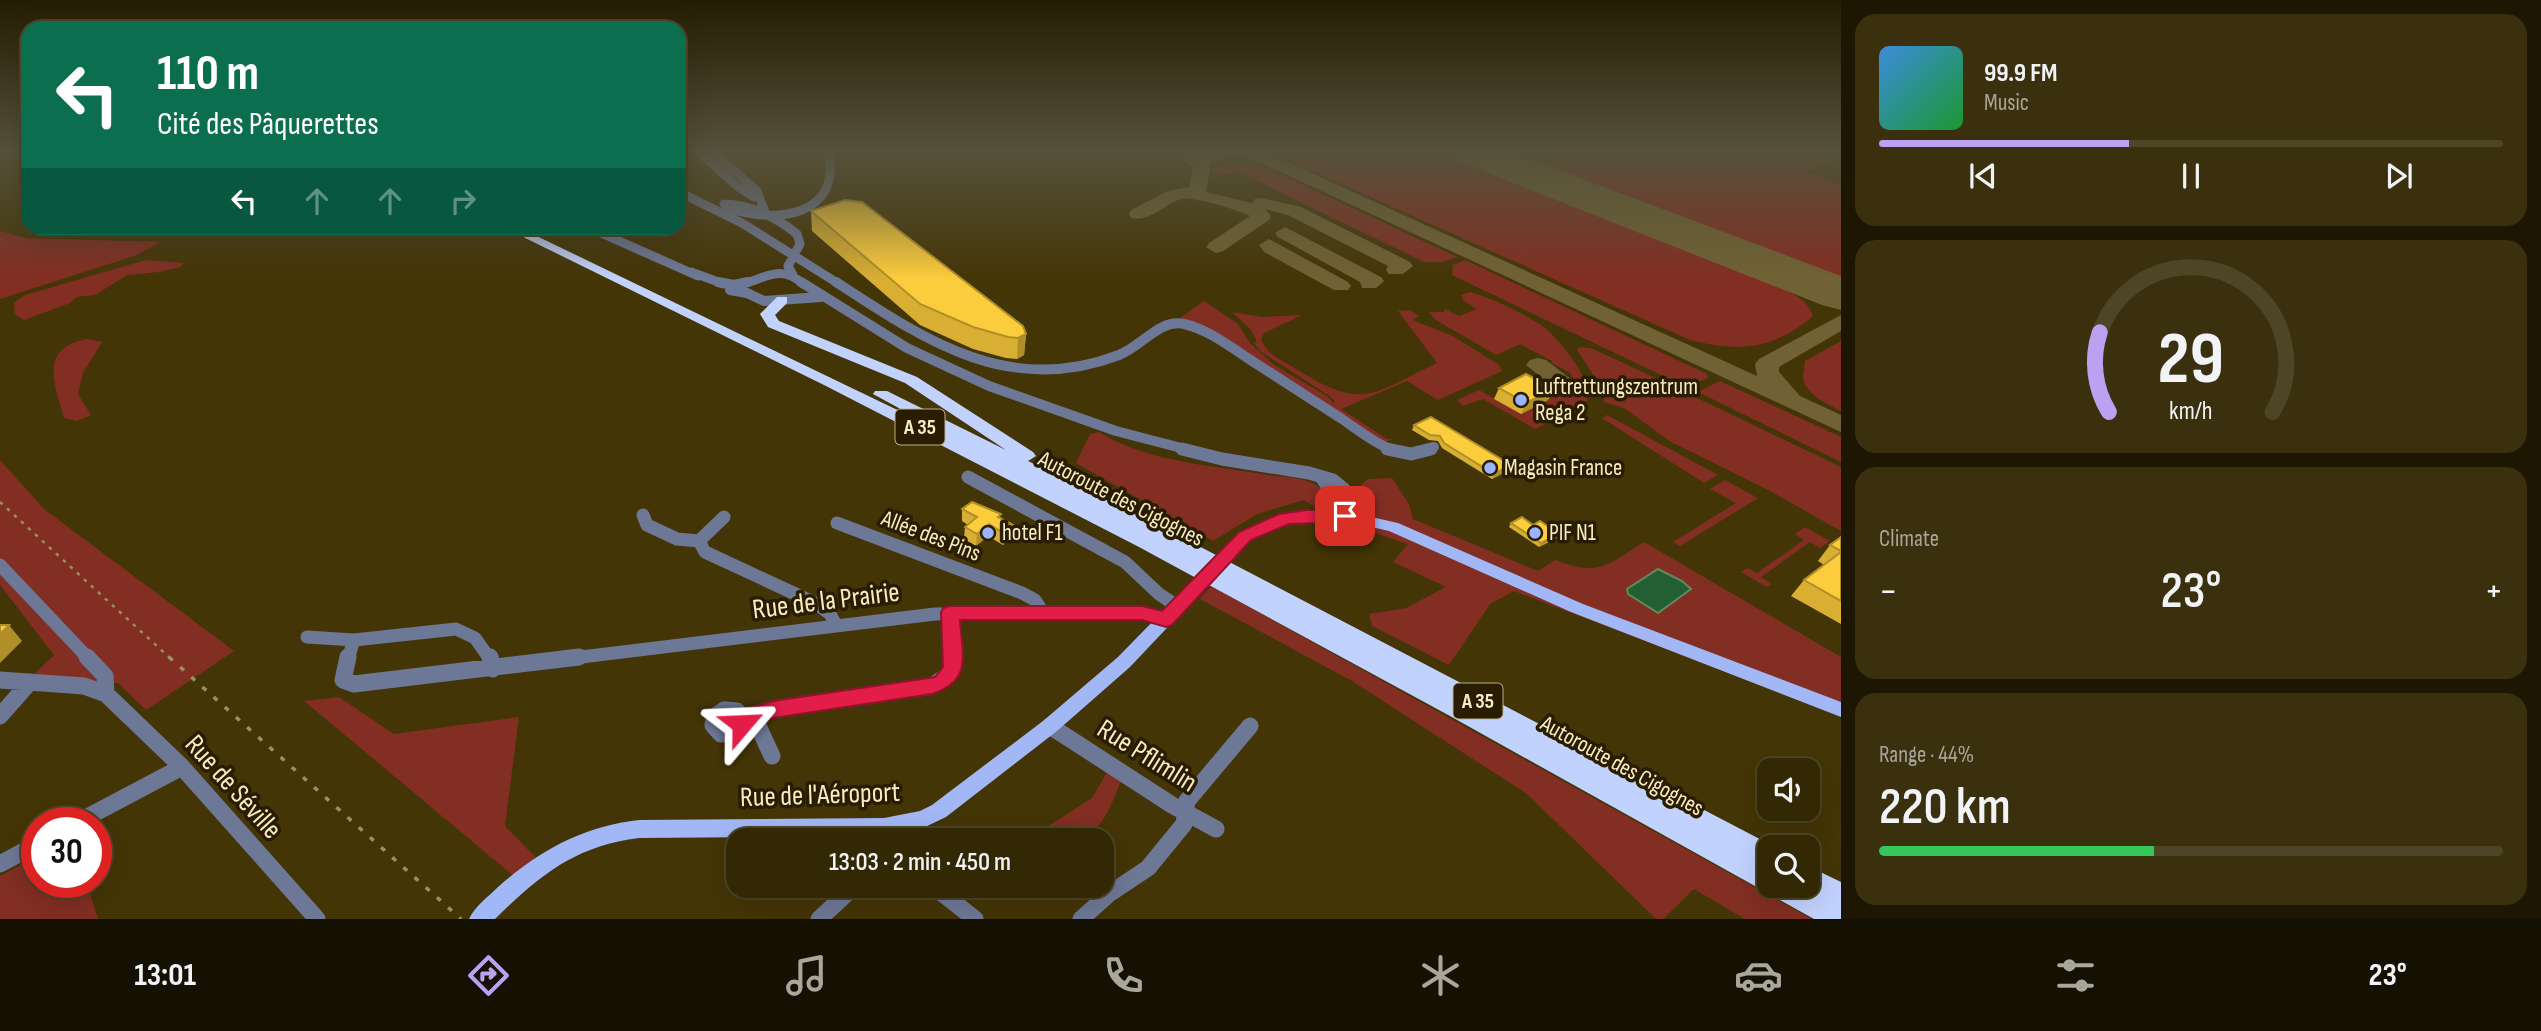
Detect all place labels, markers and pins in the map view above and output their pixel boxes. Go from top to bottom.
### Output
place label: Luftrettungszentrum Rega 2 [1535,373,1698,427]
marker: Luftrettungszentrum Rega 2 [1513,392,1529,408]
place label: Magasin France [1504,454,1622,482]
marker: Magasin France [1482,460,1498,476]
pin [1315,486,1375,546]
place label: hotel F1 [1002,519,1063,547]
place label: PIF N1 [1549,519,1596,547]
marker: hotel F1 [980,525,996,541]
marker: PIF N1 [1527,525,1543,541]

